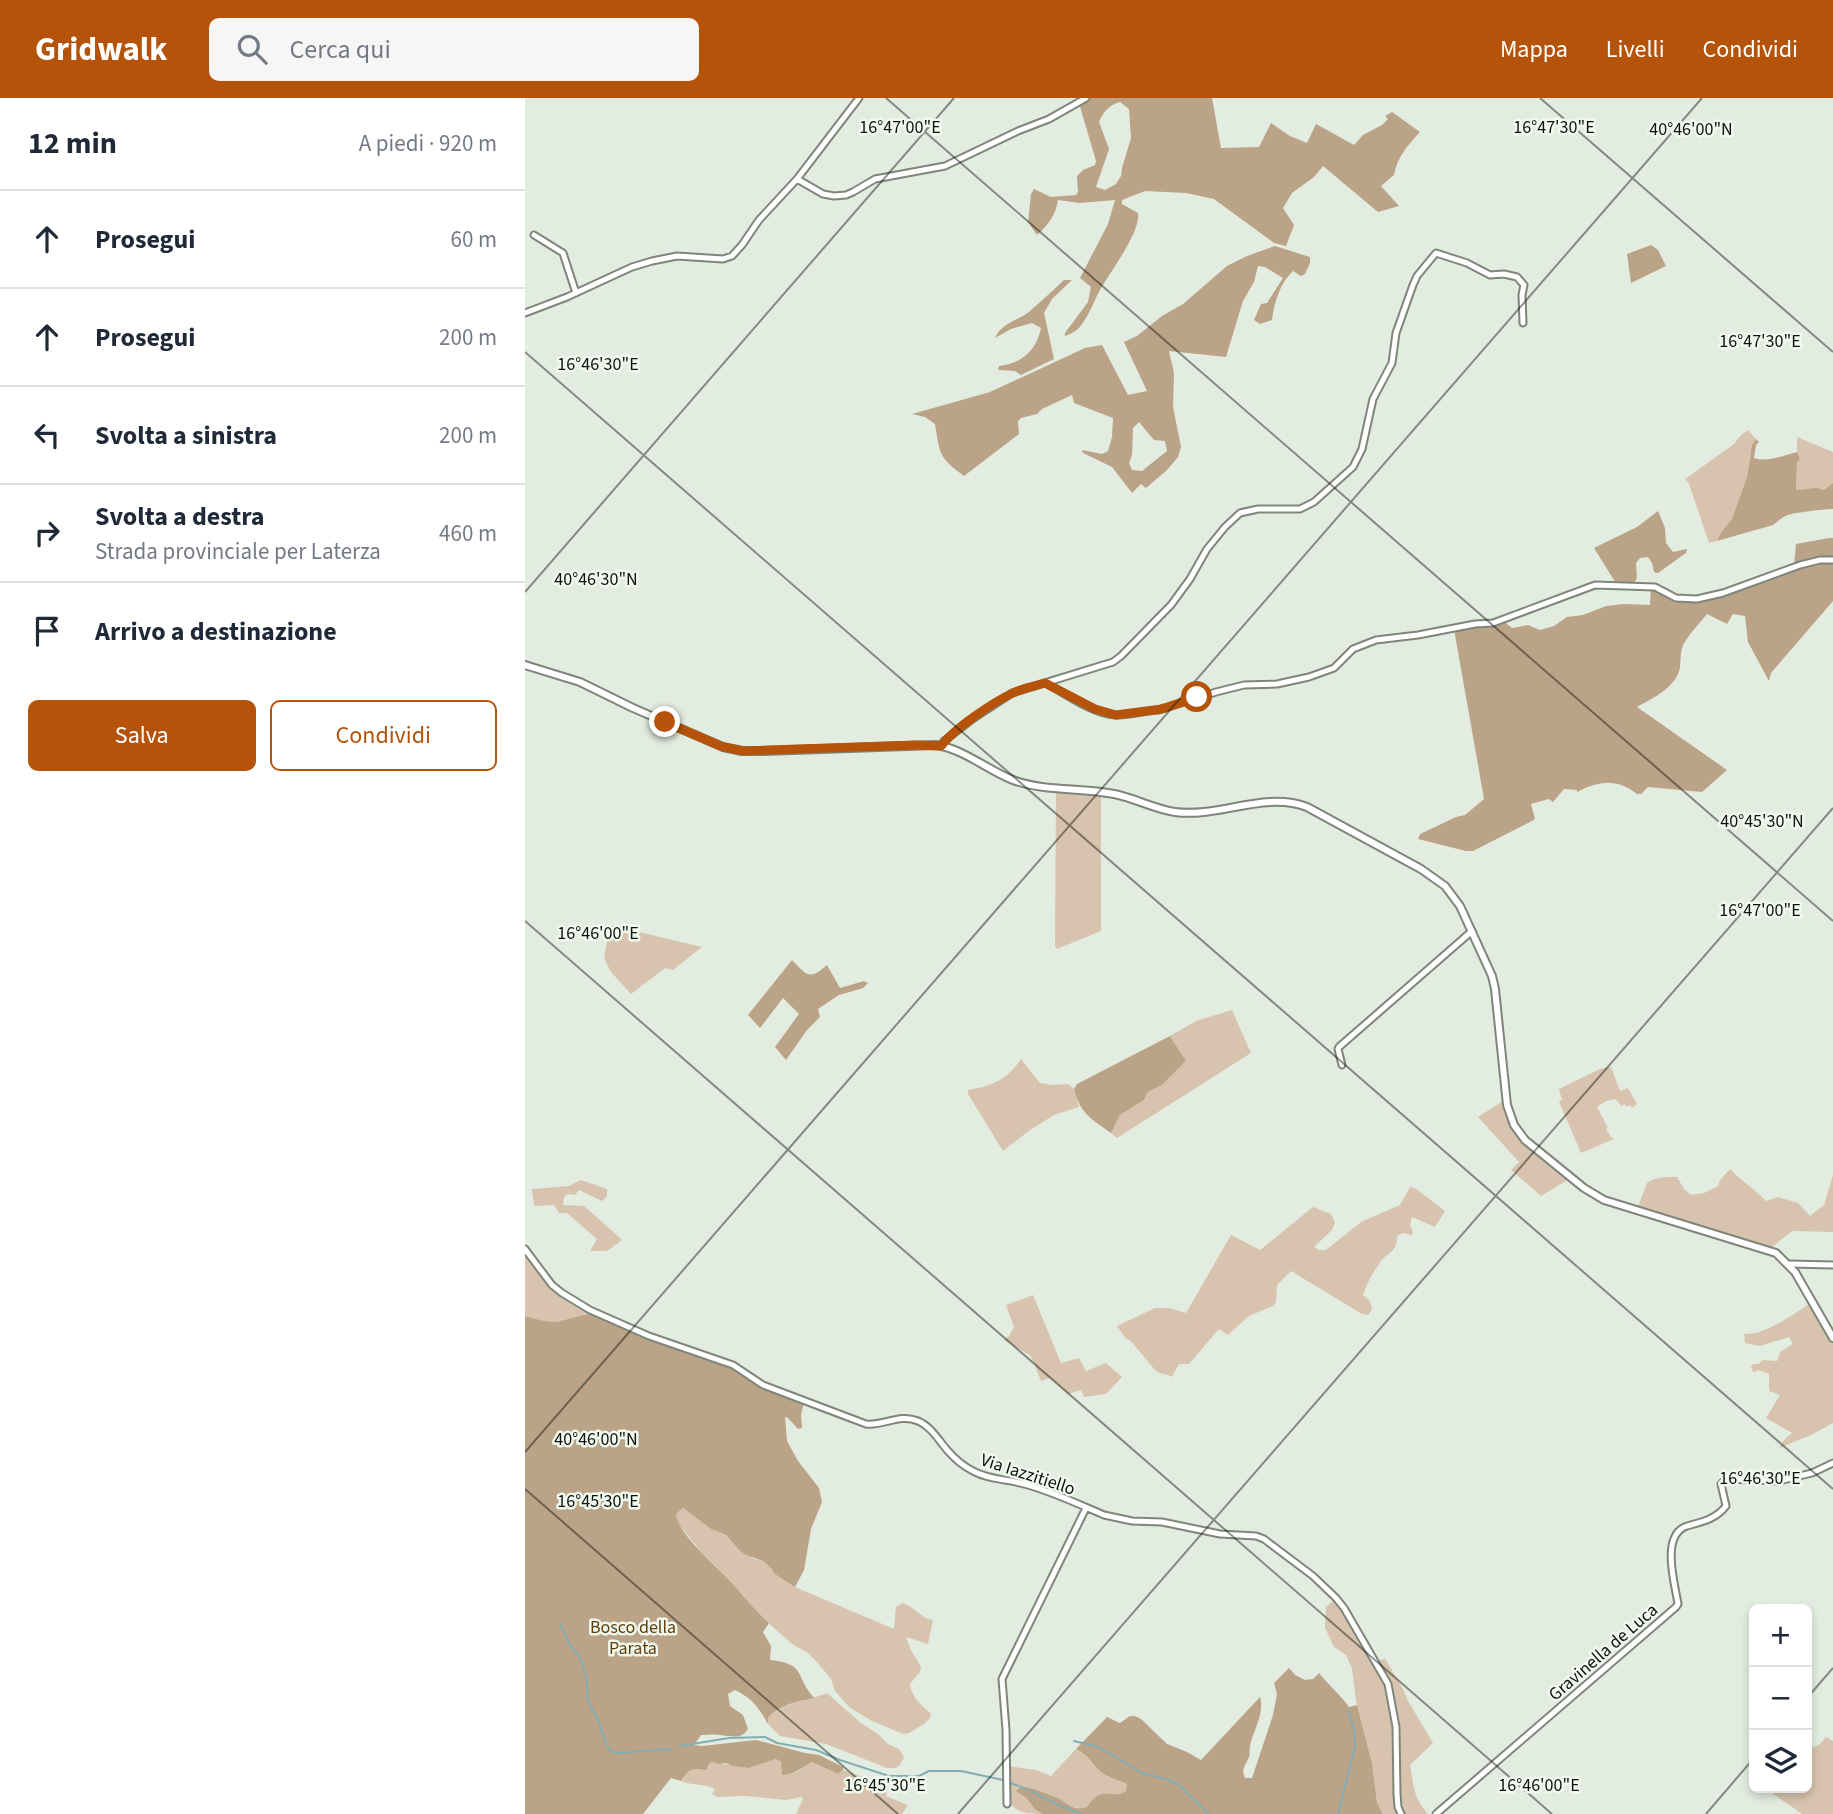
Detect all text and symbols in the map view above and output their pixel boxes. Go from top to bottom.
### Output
search box [209,18,699,81]
text: Gridwalk [35,26,167,73]
icon: search [233,30,271,68]
text: Cerca qui [289,31,391,68]
text: Mappa [1500,32,1568,67]
text: Livelli [1606,32,1665,67]
text: Condividi [1703,32,1798,67]
text: 16°47'00"E [859,115,941,140]
text: 16°47'30"E [1513,115,1595,140]
text: 40°46'00"N [1649,117,1733,142]
text: 12 min [28,122,117,165]
text: A piedi · 920 m [359,127,497,160]
icon: ahead [28,220,66,258]
text: Prosegui [95,221,195,258]
text: 60 m [450,223,497,256]
icon: ahead [28,318,66,356]
text: Prosegui [95,319,195,356]
text: 200 m [439,321,497,354]
text: 16°47'30"E [1719,329,1801,354]
text: 16°46'30"E [557,352,639,377]
icon: left [28,416,66,454]
text: Svolta a sinistra [95,417,277,454]
text: 200 m [439,419,497,452]
text: Svolta a destra [95,498,265,535]
icon: right [28,514,66,552]
text: 460 m [439,517,497,550]
text: Strada provinciale per Laterza [95,535,381,568]
text: 40°46'30"N [554,567,638,592]
icon: arrive [28,612,66,650]
text: Arrivo a destinazione [95,613,337,650]
route start [1181,681,1212,712]
button: Salva [28,700,256,771]
button: Condividi [270,700,497,771]
route end [649,706,680,737]
text: 40°45'30"N [1720,809,1804,834]
text: 16°47'00"E [1719,898,1801,923]
text: 16°46'00"E [557,921,639,946]
text: 40°46'00"N [554,1427,638,1452]
street label: Via Iazzitiello [977,1447,1078,1502]
text: 16°46'30"E [1719,1466,1801,1491]
text: 16°45'30"E [557,1489,639,1514]
street label: Gravinella de Luca [1543,1598,1663,1707]
map controls [1749,1604,1812,1793]
button: + [1749,1604,1812,1667]
park label: Bosco della Parata [590,1615,676,1661]
button: − [1749,1667,1812,1730]
button: layers [1749,1730,1812,1793]
text: 16°45'30"E [844,1773,926,1798]
text: 16°46'00"E [1498,1773,1580,1798]

